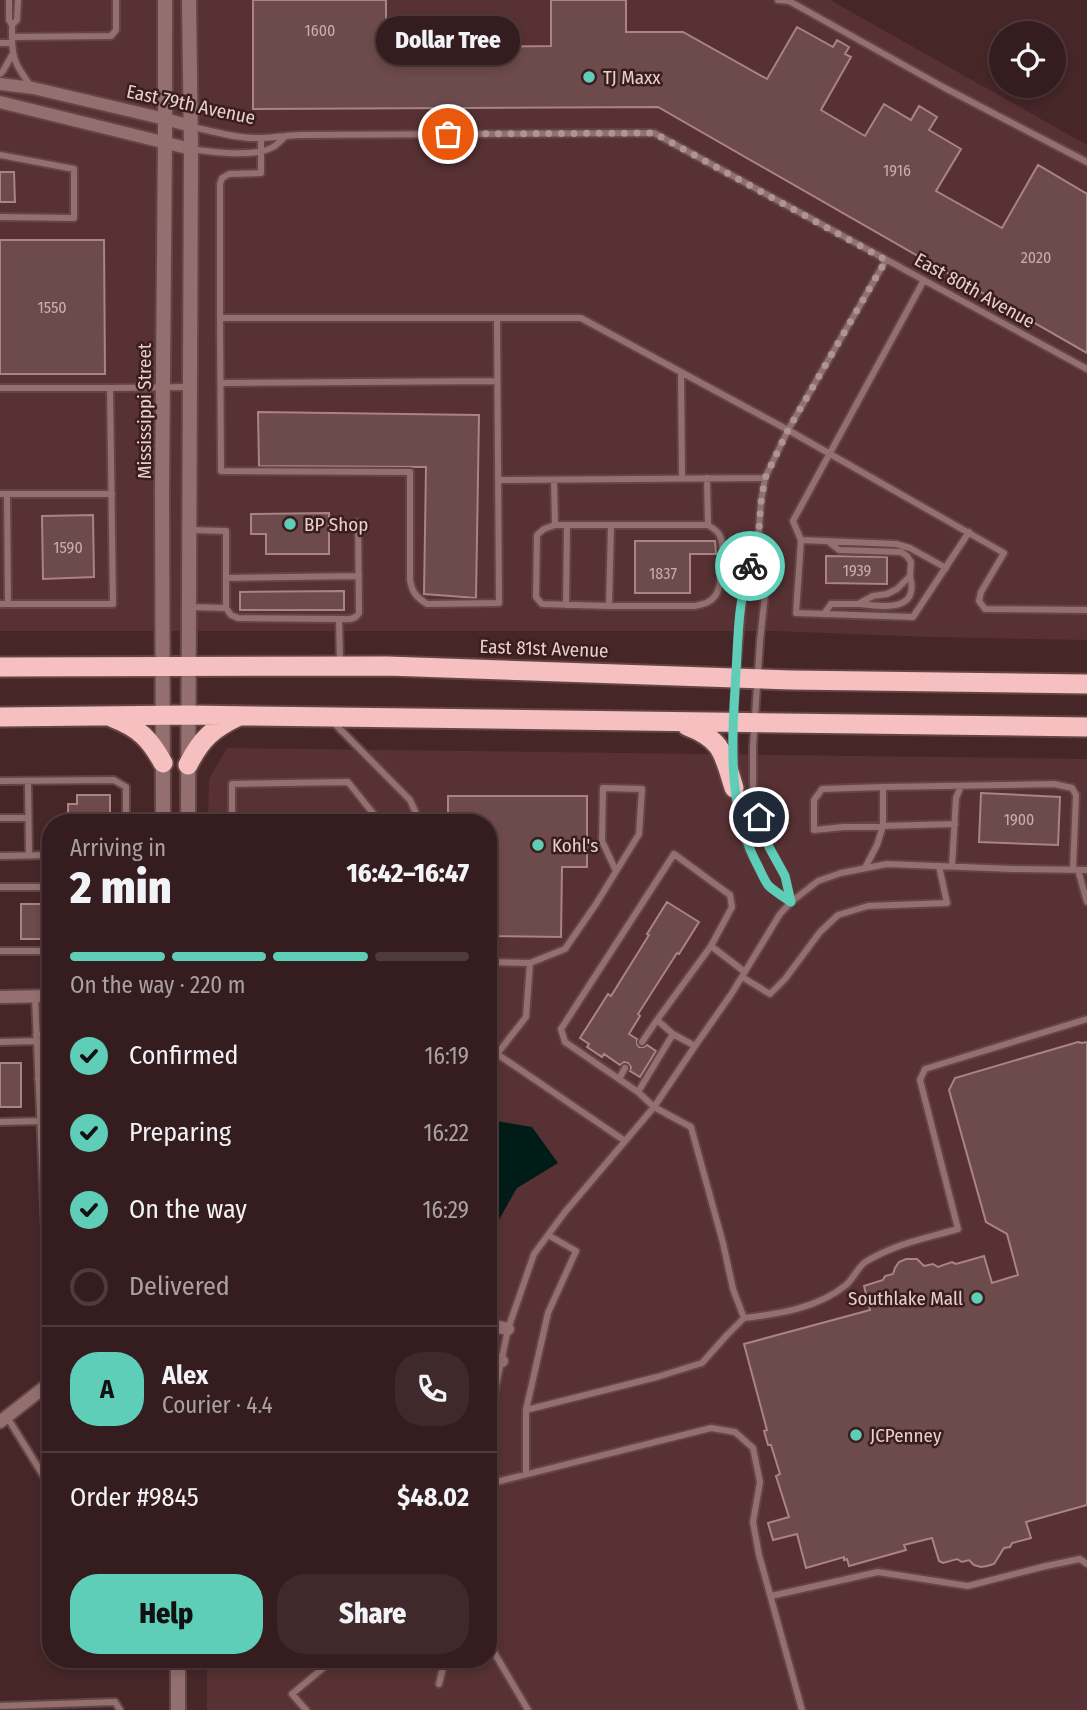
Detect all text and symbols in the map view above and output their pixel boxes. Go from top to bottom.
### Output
callout: Dollar Tree [376,15,520,64]
house number: 1600 [305,21,335,40]
map controls [989,21,1066,98]
button: locate [989,21,1066,98]
text: Dollar Tree [395,26,501,54]
place label: TJ Maxx [603,66,661,89]
marker: TJ Maxx [581,69,597,85]
street label: East 79th Avenue [124,80,257,129]
pin [418,104,478,164]
icon: bag [429,115,467,153]
house number: 1916 [883,161,911,180]
street label: East 80th Avenue [911,248,1039,333]
house number: 2020 [1021,248,1051,267]
house number: 1550 [37,298,67,317]
street label: Mississippi Street [133,342,156,479]
place label: BP Shop [304,513,368,536]
marker: BP Shop [282,516,298,532]
courier [715,531,785,601]
house number: 1590 [53,538,83,557]
icon: bike [731,547,769,585]
house number: 1939 [843,561,871,580]
house number: 1837 [649,564,677,583]
street label: East 81st Avenue [479,635,609,662]
pin [729,787,789,847]
icon: home [740,798,778,836]
house number: 1900 [1004,810,1034,829]
text: Arriving in [70,834,166,862]
place label: Kohl's [552,834,598,857]
marker: Kohl's [530,837,546,853]
text: 16:42–16:47 [347,858,469,889]
text: 2 min [70,860,172,915]
text: On the way · 220 m [70,971,245,999]
icon: check [70,1037,108,1075]
text: Confirmed [129,1040,239,1071]
text: 16:19 [425,1042,469,1070]
icon: check [70,1114,108,1152]
text: Preparing [129,1117,231,1148]
text: 16:22 [423,1119,469,1147]
icon: check [70,1191,108,1229]
text: On the way [129,1194,247,1225]
text: 16:29 [423,1196,469,1224]
text: Delivered [129,1271,230,1302]
place label: Southlake Mall [848,1287,963,1310]
marker: Southlake Mall [969,1290,985,1306]
button: phone [395,1352,469,1426]
text: Alex [162,1360,208,1391]
text: A [100,1374,114,1405]
text: Courier · 4.4 [162,1391,273,1419]
place label: JCPenney [870,1424,942,1447]
marker: JCPenney [848,1427,864,1443]
text: Order #9845 [70,1482,199,1513]
text: $48.02 [397,1482,469,1513]
button: Help [70,1574,263,1654]
button: Share [277,1574,469,1654]

